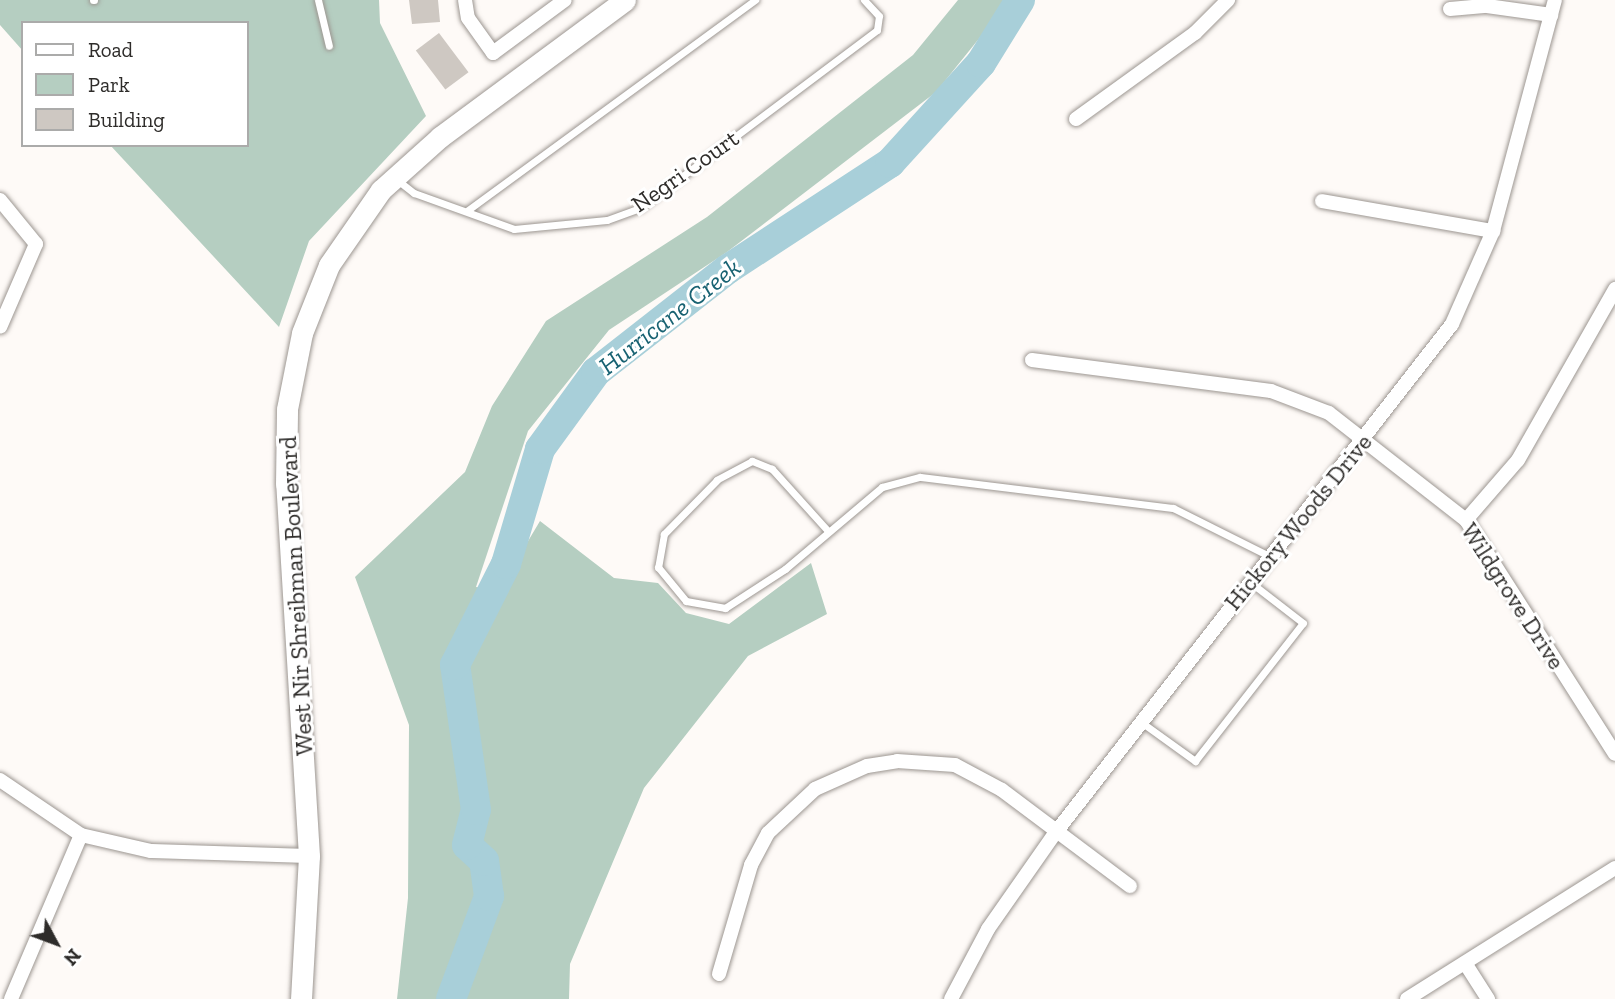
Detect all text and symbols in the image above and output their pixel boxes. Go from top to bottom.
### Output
legend [21,21,248,147]
text: Road [88,37,133,62]
text: Park [88,72,130,97]
text: Building [88,107,165,132]
street label: Negri Court [626,124,744,218]
water label: Hurricane Creek [593,252,747,382]
street label: Hickory Woods Drive [1218,428,1378,616]
street label: West Nir Shreibman Boulevard [273,435,319,757]
street label: Wildgrove Drive [1455,518,1571,674]
north arrow [21,908,91,978]
text: N [59,944,86,970]

